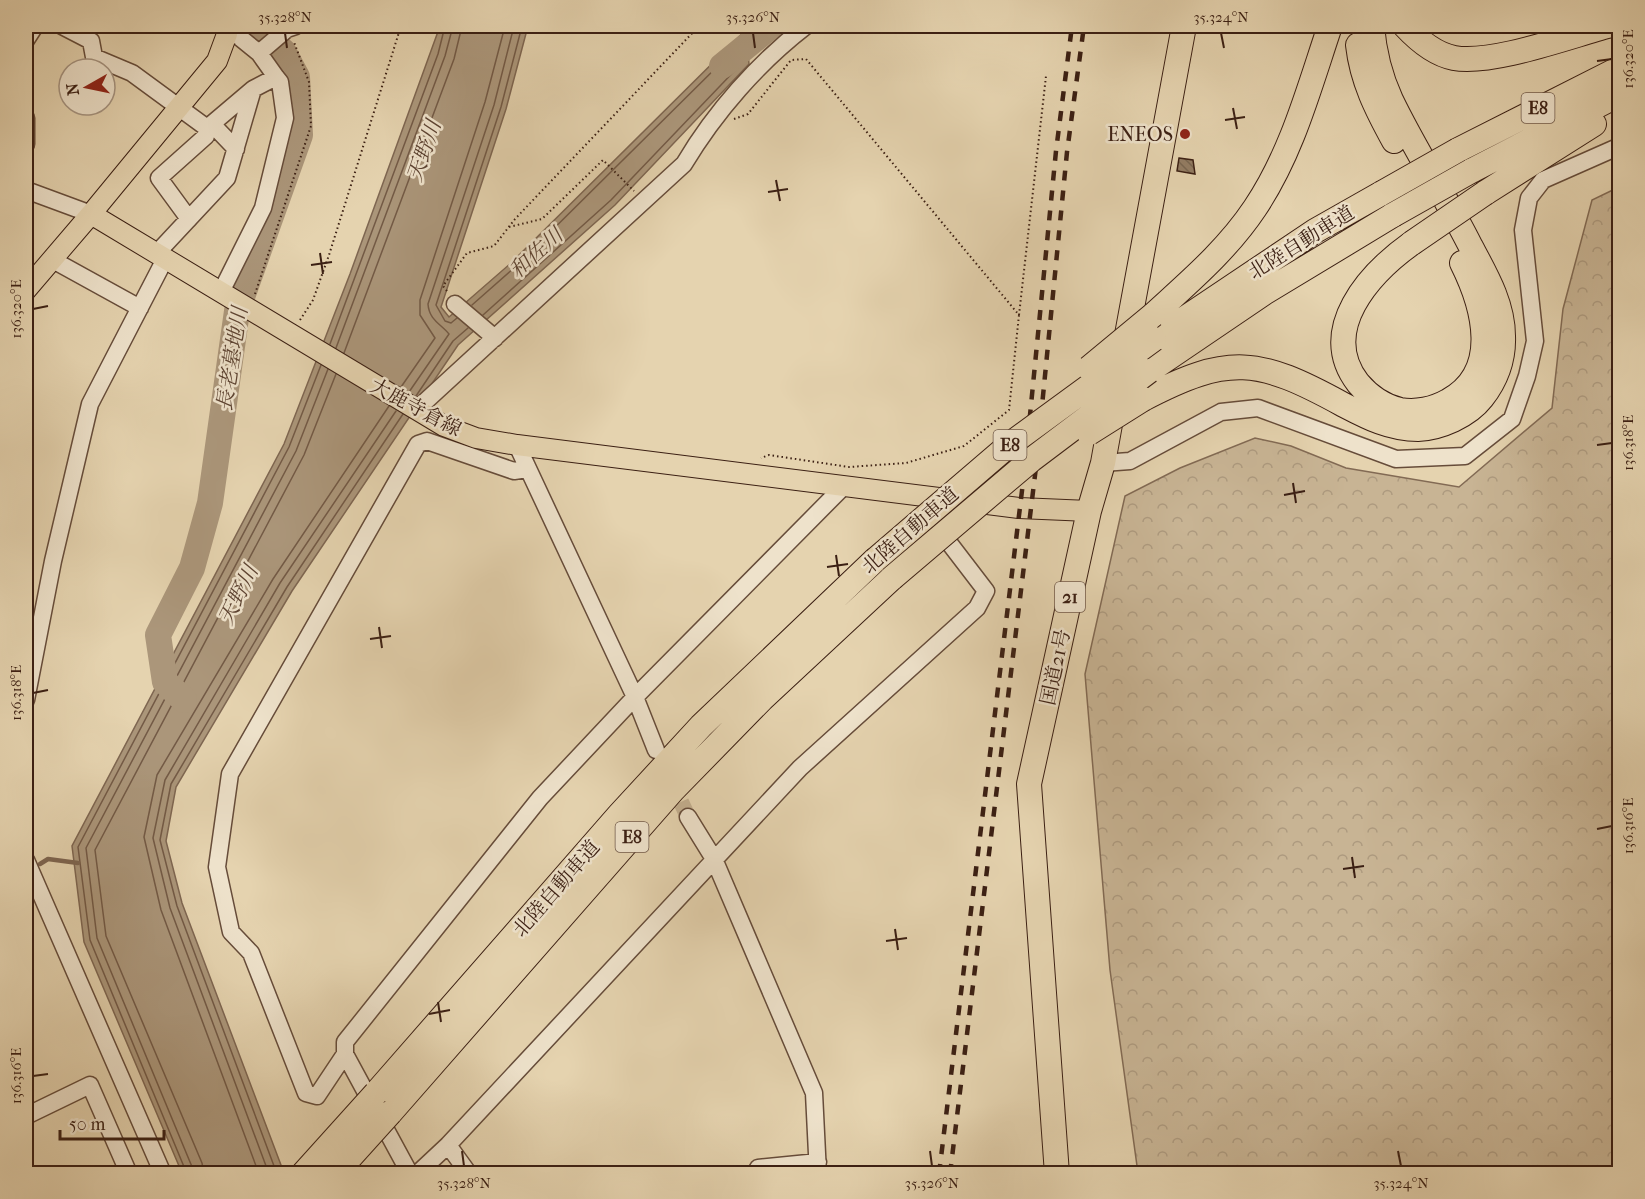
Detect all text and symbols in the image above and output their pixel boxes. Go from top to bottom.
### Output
text: 35.328°N [258,8,313,26]
text: 35.326°N [726,8,781,26]
text: 35.324°N [1193,8,1249,26]
text: 136.320°E [1619,29,1637,89]
north arrow [57,57,117,117]
text: N [62,81,83,97]
road number: E8 [1522,93,1554,123]
water label: 天野川 [402,115,446,185]
place label: ENEOS [1107,123,1173,146]
marker: ENEOS [1178,127,1192,141]
street label: 北陸自動車道 [1244,201,1358,284]
water label: 和佐川 [505,222,569,283]
text: 136.320°E [7,279,25,339]
water label: 長老墓地川 [212,303,252,413]
street label: 大鹿寺倉線 [366,374,465,441]
text: 136.318°E [1619,415,1637,471]
road number: E8 [994,430,1026,460]
street label: 北陸自動車道 [858,482,963,578]
water label: 天野川 [213,560,263,629]
road number: 21 [1055,582,1085,612]
street label: 国道21号 [1036,627,1075,707]
text: 136.318°E [7,665,25,721]
text: 136.316°E [1619,798,1637,854]
road number: E8 [616,822,648,852]
street label: 北陸自動車道 [508,836,604,941]
text: 136.316°E [7,1048,25,1104]
scale bar [60,1103,164,1141]
text: 50 m [69,1114,106,1135]
text: 35.328°N [437,1174,492,1192]
text: 35.326°N [905,1174,960,1192]
text: 35.324°N [1373,1174,1429,1192]

